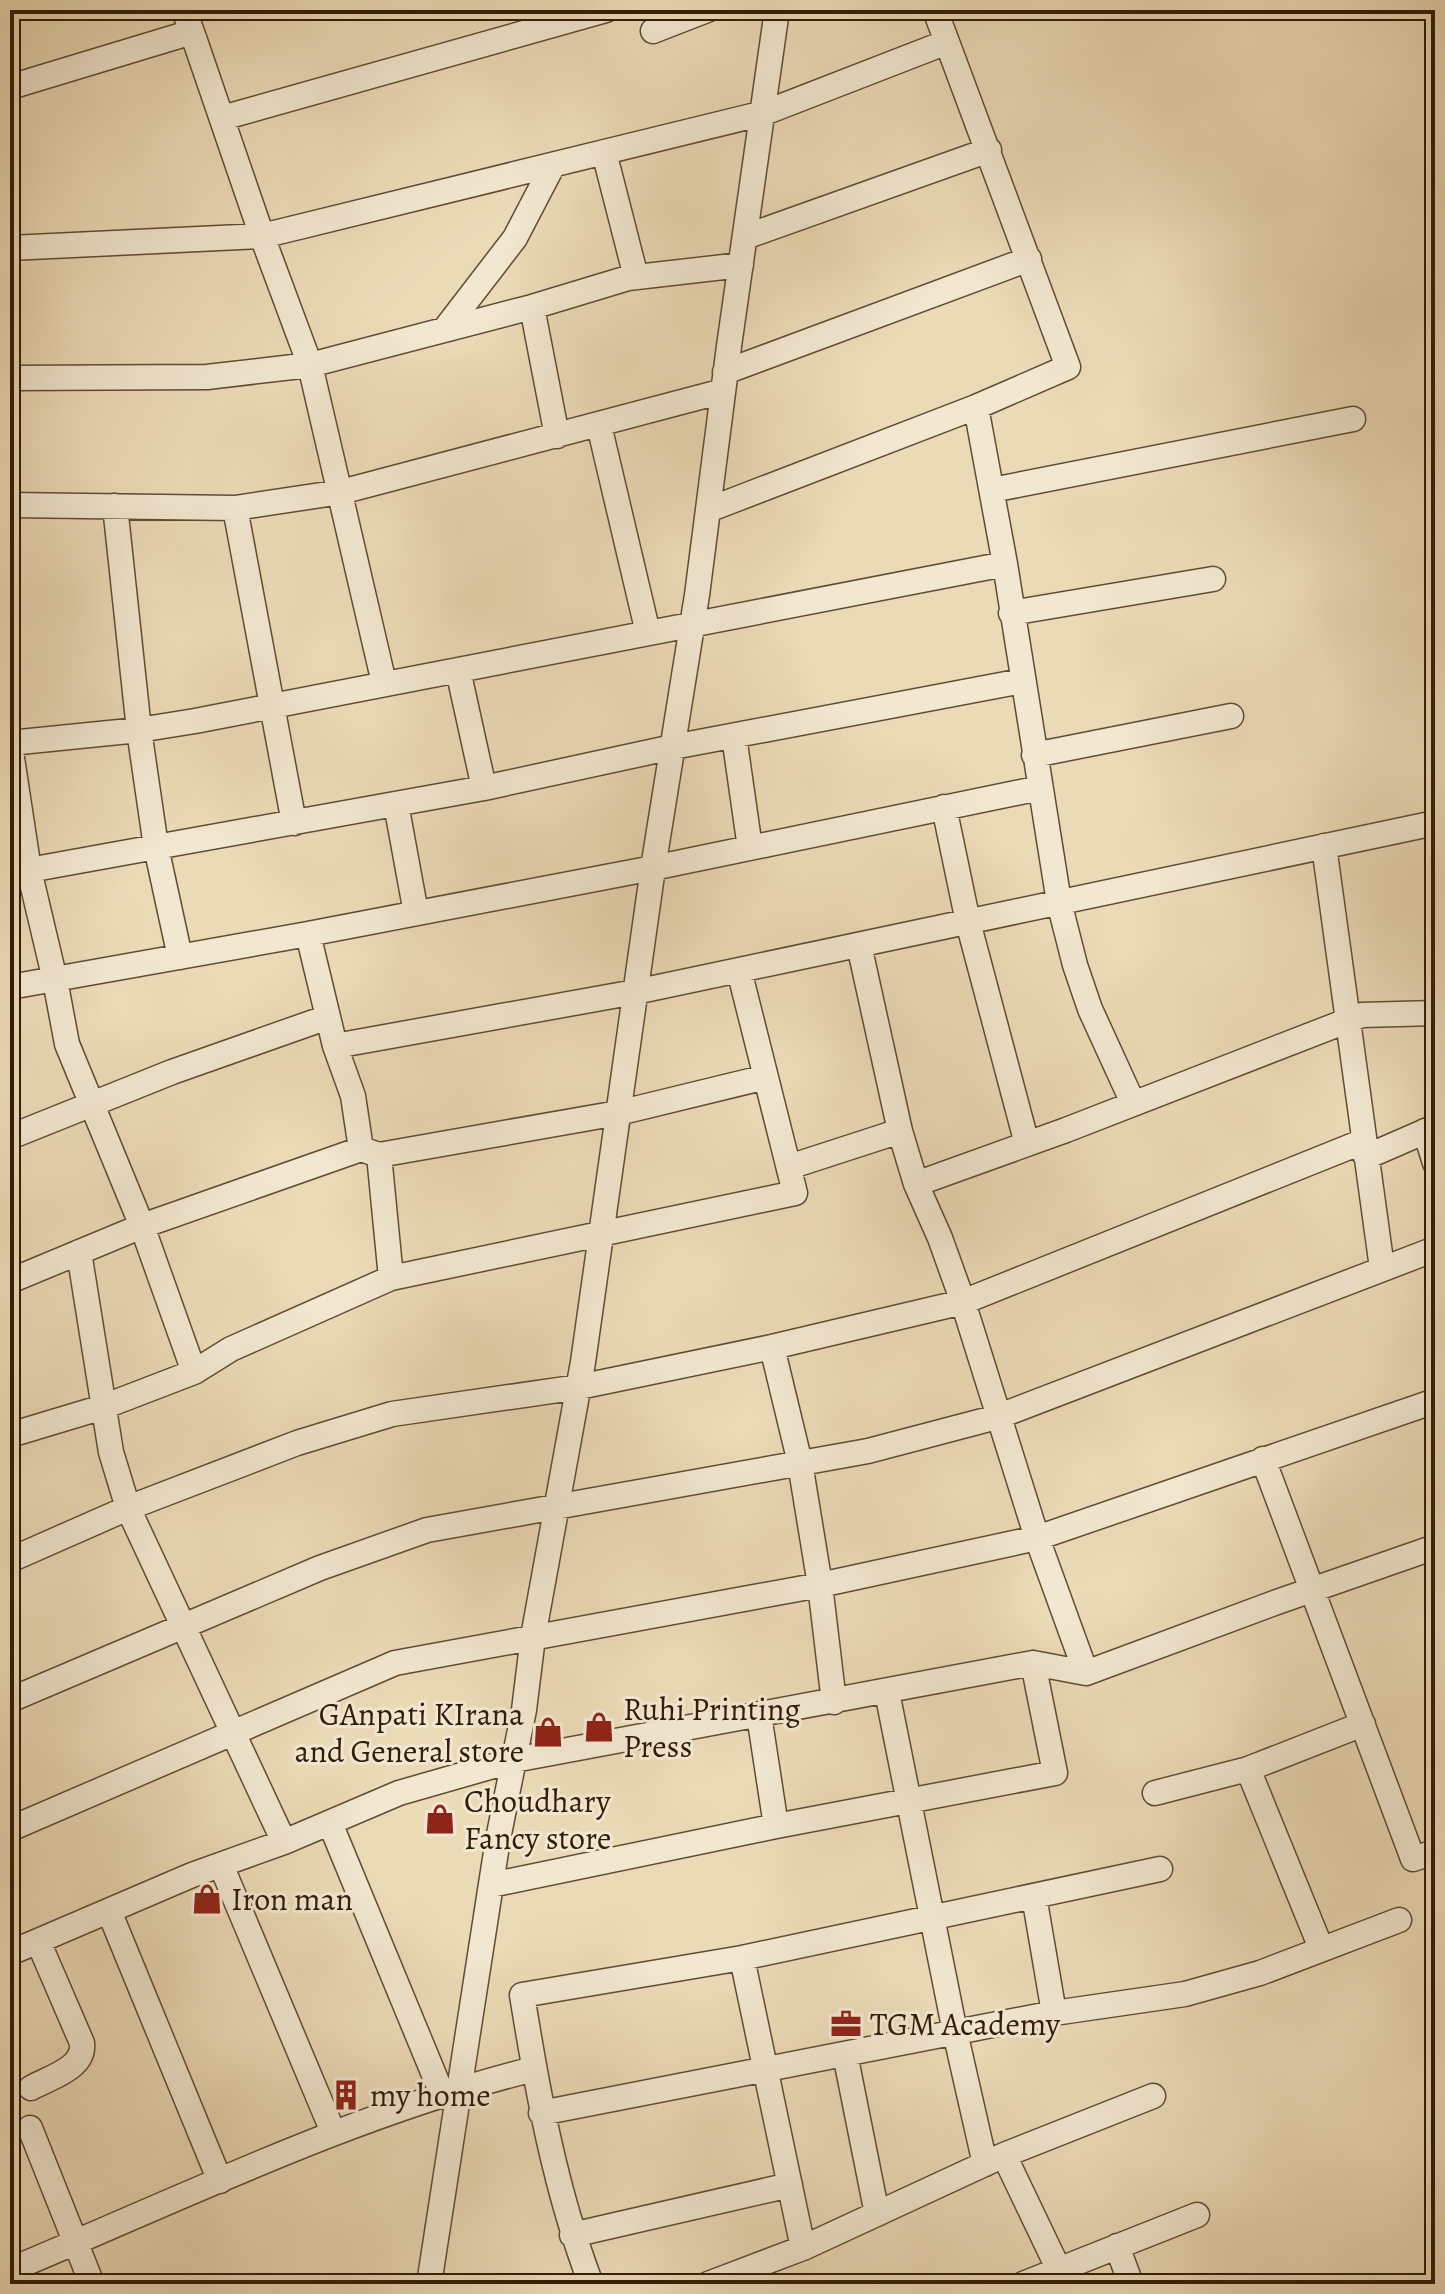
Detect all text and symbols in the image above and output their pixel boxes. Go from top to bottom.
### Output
place label: Ruhi Printing Press [623,1687,801,1768]
place label: GAnpati KIrana and General store [294,1692,524,1773]
shop icon: Ruhi Printing Press [582,1710,616,1744]
shop icon: GAnpati KIrana and General store [531,1715,565,1749]
place label: Choudhary Fancy store [464,1779,611,1860]
shop icon: Choudhary Fancy store [423,1802,457,1836]
place label: Iron man [231,1877,353,1921]
shop icon: Iron man [190,1882,224,1916]
place label: TGM Academy [870,2002,1061,2046]
office icon: TGM Academy [829,2007,863,2041]
place label: my home [370,2073,491,2117]
building icon: my home [329,2078,363,2112]

